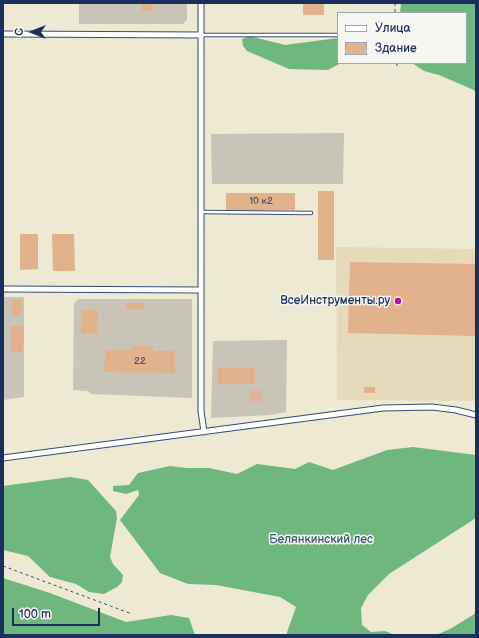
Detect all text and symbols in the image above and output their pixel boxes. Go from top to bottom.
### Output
north arrow [12,12,52,52]
legend [337,12,467,64]
text: Улица [375,21,411,36]
text: С [13,28,26,36]
text: Здание [375,41,417,56]
house number: 10 к2 [249,195,273,207]
place label: ВсеИнструменты.ру [280,294,390,308]
marker: ВсеИнструменты.ру [393,296,403,306]
house number: 22 [134,355,146,367]
park label: Белянкинский лес [269,533,373,547]
scale bar [14,600,102,626]
text: 100 m [19,607,51,622]

